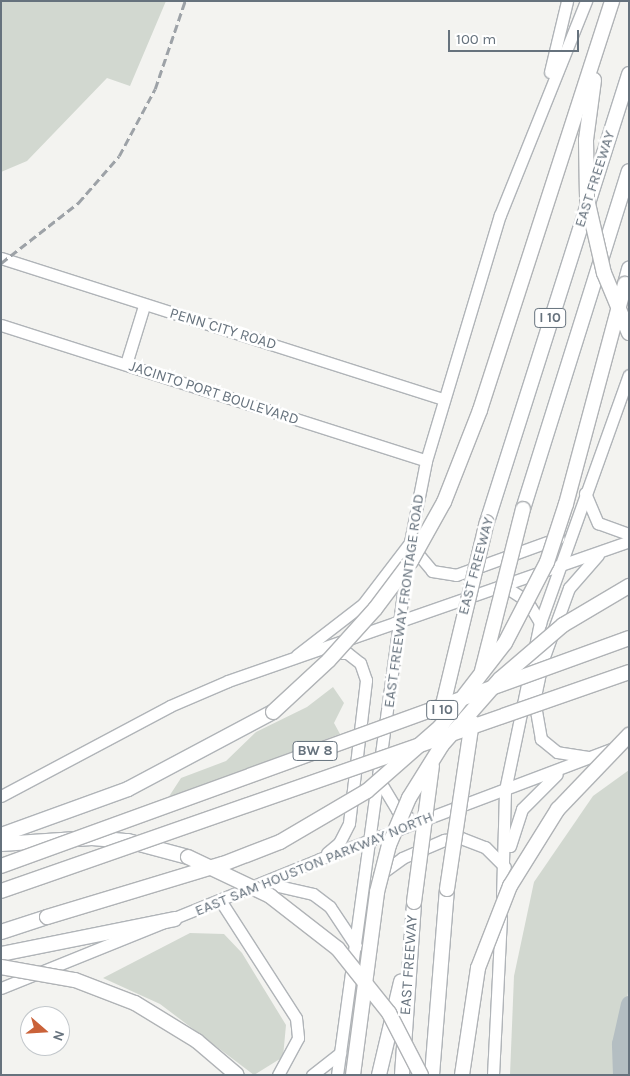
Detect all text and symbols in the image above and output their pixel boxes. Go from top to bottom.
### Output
scale bar [450,20,581,52]
text: 100 m [456,30,496,48]
street label: EAST FREEWAY [571,128,619,230]
street label: PENN CITY ROAD [167,304,279,354]
road number: I 10 [534,306,566,330]
street label: JACINTO PORT BOULEVARD [127,357,301,429]
street label: EAST FREEWAY FRONTAGE ROAD [380,493,428,709]
street label: EAST FREEWAY [454,515,498,617]
road number: I 10 [426,698,458,722]
road number: BW 8 [292,739,338,762]
street label: EAST SAM HOUSTON PARKWAY NORTH [192,808,436,920]
street label: EAST FREEWAY [397,914,421,1016]
north arrow [20,1006,70,1056]
text: N [49,1028,68,1043]

